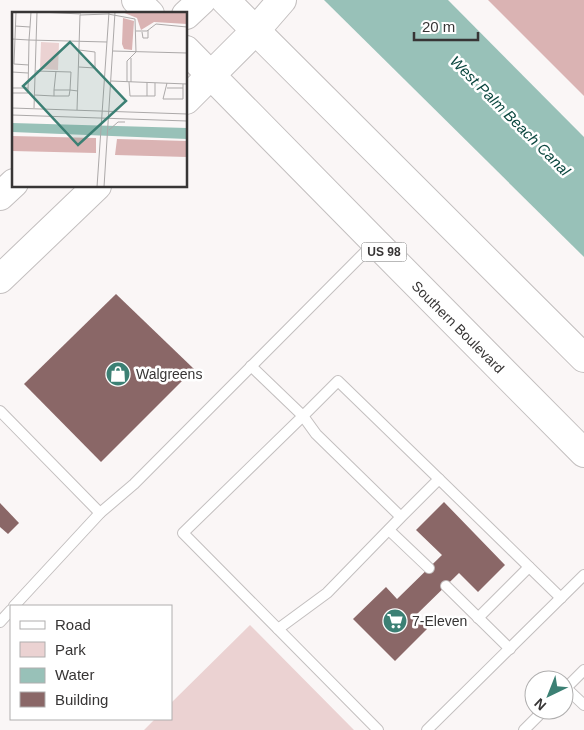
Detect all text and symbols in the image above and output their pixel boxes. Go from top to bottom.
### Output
scale bar [414,10,478,42]
inset map [12,12,188,188]
text: 20 m [422,18,455,35]
water label: West Palm Beach Canal [447,52,574,180]
road number: US 98 [362,242,406,262]
street label: Southern Boulevard [409,278,507,376]
shop icon: Walgreens [105,361,131,387]
place label: Walgreens [136,366,202,382]
legend [10,605,172,720]
supermarket icon: 7-Eleven [382,608,408,634]
place label: 7-Eleven [412,613,467,629]
text: Road [55,616,91,633]
text: Park [55,641,86,658]
text: Water [55,666,94,683]
north arrow [524,670,574,720]
text: Building [55,691,108,708]
text: N [531,695,549,714]

